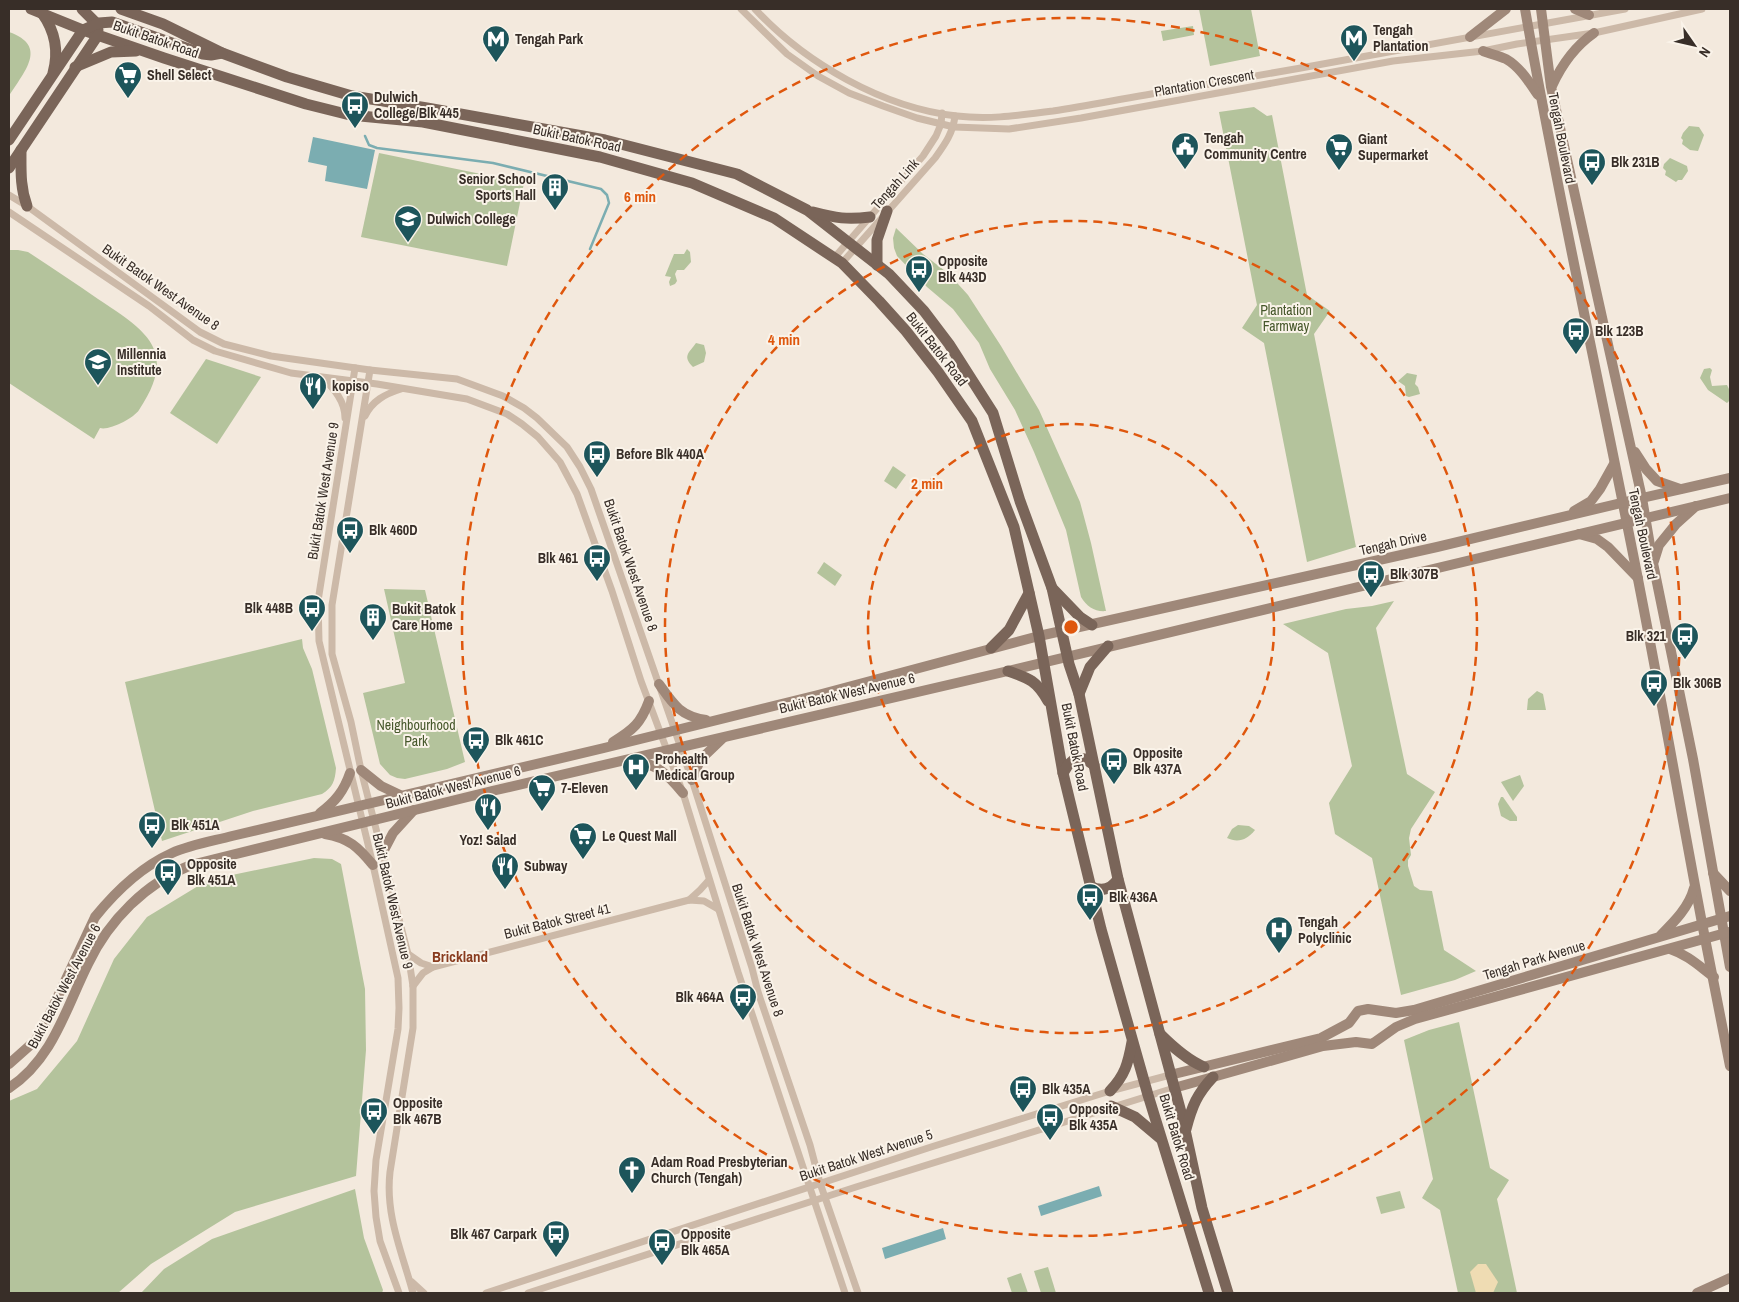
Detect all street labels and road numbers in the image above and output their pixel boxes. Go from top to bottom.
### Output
street label: Bukit Batok Road [111,16,201,62]
street label: Plantation Crescent [1153,65,1255,101]
street label: Tengah Boulevard [1544,91,1580,185]
street label: Bukit Batok Road [531,120,623,156]
street label: Tengah Link [867,155,923,213]
street label: Bukit Batok West Avenue 8 [99,240,223,334]
street label: Bukit Batok Road [902,308,972,390]
street label: Bukit Batok West Avenue 9 [303,421,343,561]
street label: Tengah Boulevard [1625,487,1661,581]
street label: Bukit Batok West Avenue 8 [600,496,662,634]
street label: Tengah Drive [1358,527,1428,559]
street label: Bukit Batok West Avenue 6 [777,669,917,717]
street label: Bukit Batok Road [1058,701,1092,793]
street label: Bukit Batok West Avenue 6 [384,761,522,813]
street label: Bukit Batok West Avenue 9 [369,831,417,971]
street label: Bukit Batok West Avenue 8 [728,881,788,1019]
street label: Bukit Batok Street 41 [502,899,612,943]
street label: Bukit Batok West Avenue 6 [23,921,105,1051]
street label: Tengah Park Avenue [1481,936,1587,984]
street label: Bukit Batok Road [1155,1092,1199,1182]
street label: Bukit Batok West Avenue 5 [797,1125,935,1185]

